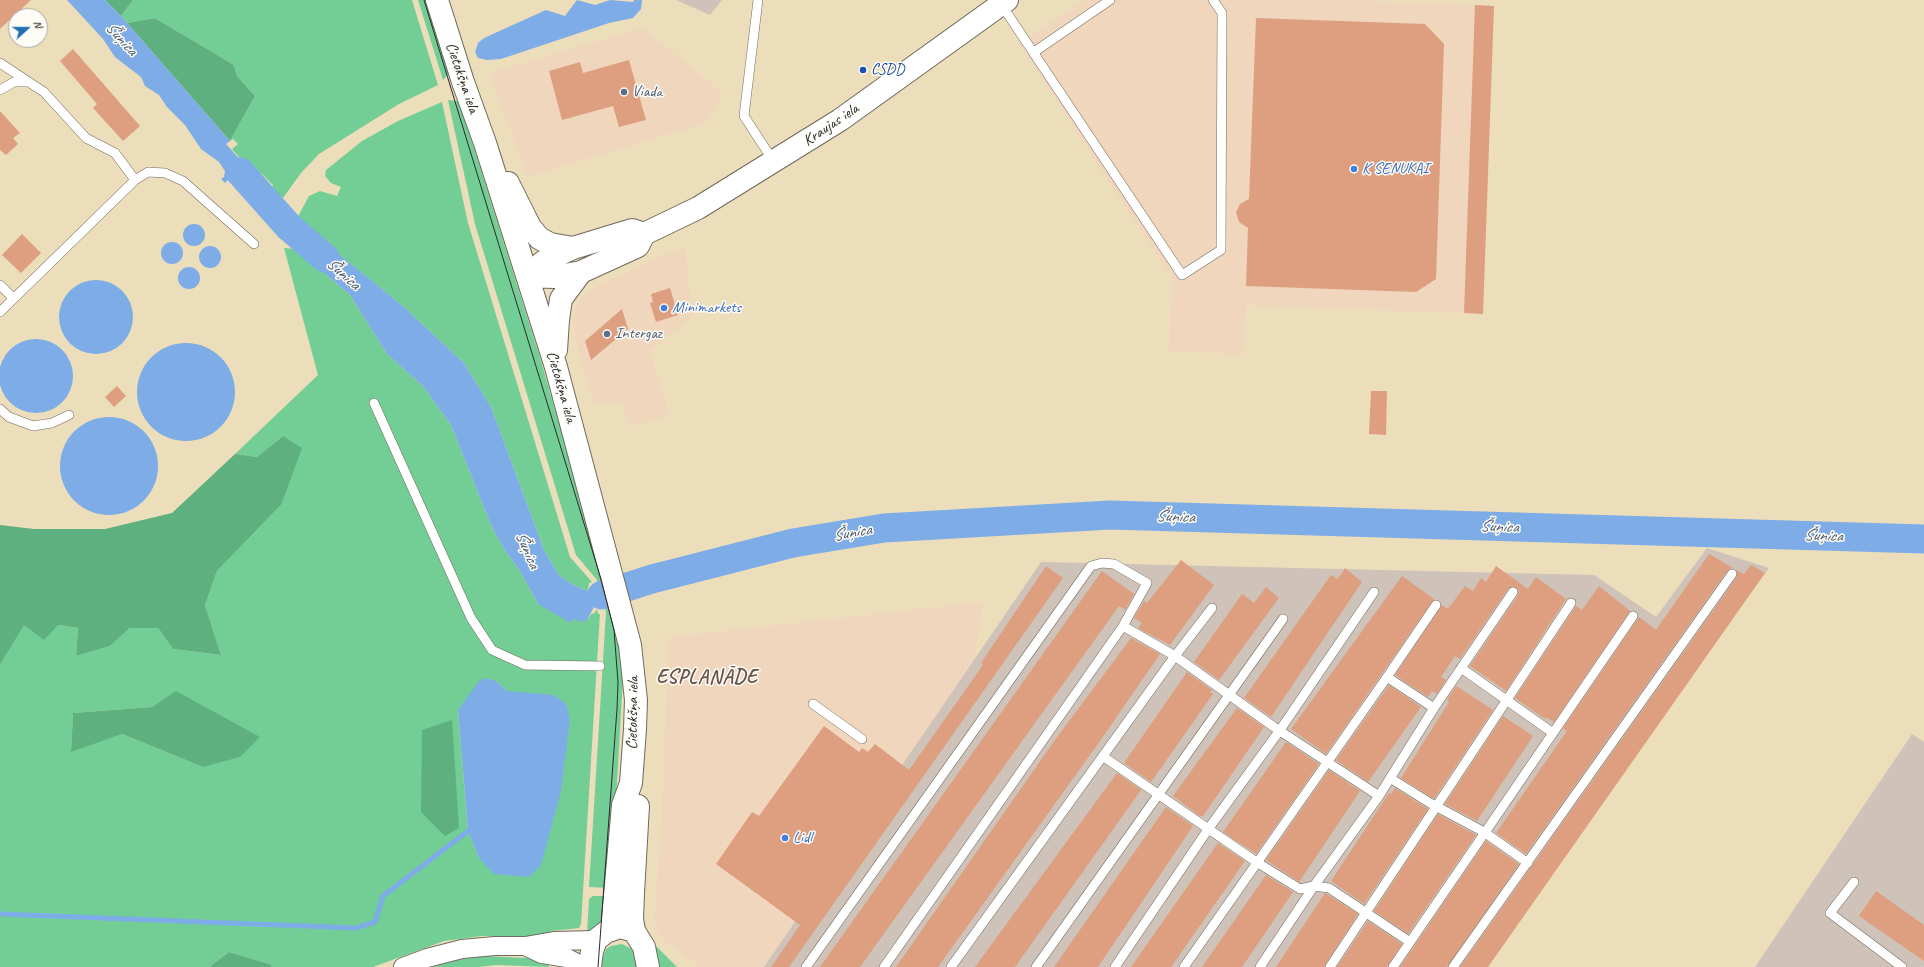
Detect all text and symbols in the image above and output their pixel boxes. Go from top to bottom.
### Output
north arrow [8,8,48,48]
text: N [31,18,46,30]
water label: Šuņica [101,18,141,60]
street label: Cietokšņa iela [441,40,483,116]
place label: CSDD [871,60,904,80]
marker: CSDD [858,65,868,75]
place label: Viada [632,82,662,102]
marker: Viada [619,87,629,97]
street label: Kraujas iela [799,99,863,151]
place label: K SENUKAI [1362,159,1429,179]
marker: K SENUKAI [1349,164,1359,174]
water label: Šuņica [322,254,364,294]
place label: Minimarkets [672,298,741,318]
marker: Minimarkets [659,303,669,313]
place label: Intergaz [615,324,662,344]
marker: Intergaz [602,329,612,339]
street label: Cietokšņa iela [542,349,580,425]
water label: Šuņica [1156,506,1194,528]
water label: Šuņica [1480,516,1518,538]
water label: Šuņica [831,520,873,546]
water label: Šuņica [1804,525,1842,547]
water label: Šuņica [510,528,544,572]
district label: ESPLANĀDE [656,666,758,690]
street label: Cietokšņa iela [623,676,643,750]
place label: Lidl [793,828,812,848]
marker: Lidl [780,833,790,843]

